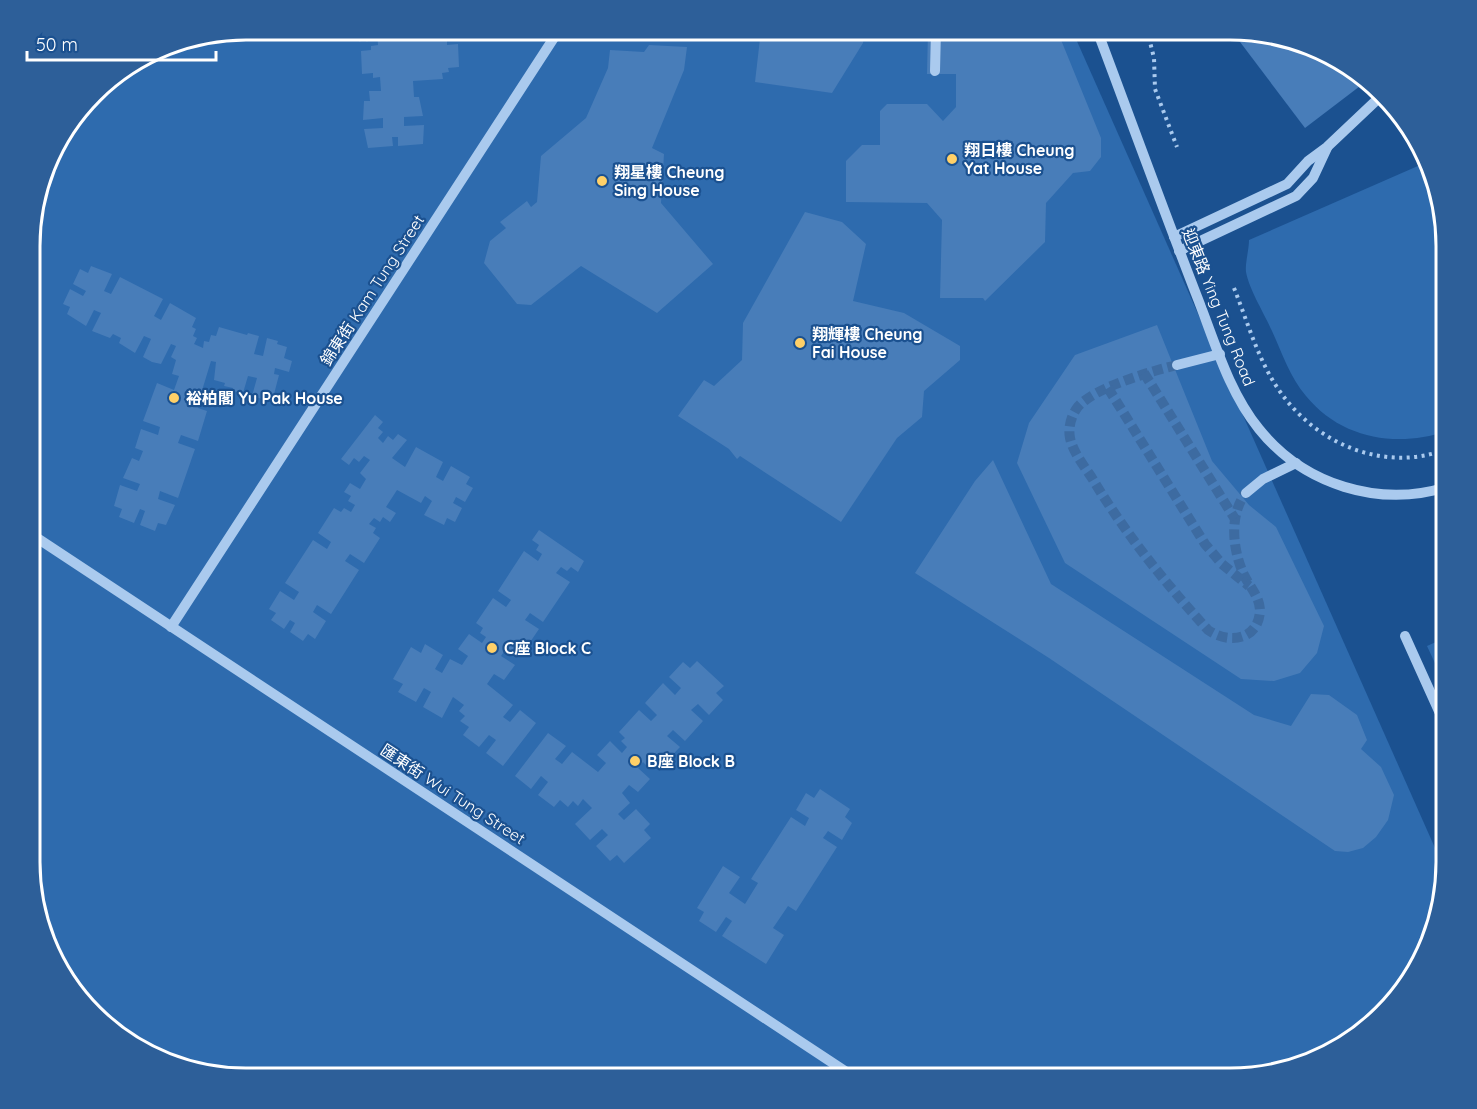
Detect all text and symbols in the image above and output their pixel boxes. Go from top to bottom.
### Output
scale bar [27,24,216,62]
text: 50 m [36,33,78,56]
place label: 翔日樓 Cheung Yat House [964,140,1074,178]
marker: 翔日樓 Cheung Yat House [945,152,959,166]
place label: 翔星樓 Cheung Sing House [614,162,724,200]
marker: 翔星樓 Cheung Sing House [595,174,609,188]
street label: 錦東街 Kam Tung Street [316,211,428,369]
street label: 迎東路 Ying Tung Road [1178,225,1260,389]
place label: 翔輝樓 Cheung Fai House [812,324,922,362]
marker: 翔輝樓 Cheung Fai House [793,336,807,350]
place label: 裕柏閣 Yu Pak House [186,388,343,408]
marker: 裕柏閣 Yu Pak House [167,391,181,405]
place label: C座 Block C [504,638,591,658]
marker: C座 Block C [485,641,499,655]
street label: 匯東街 Wui Tung Street [377,740,529,848]
place label: B座 Block B [647,751,735,771]
marker: B座 Block B [628,754,642,768]

